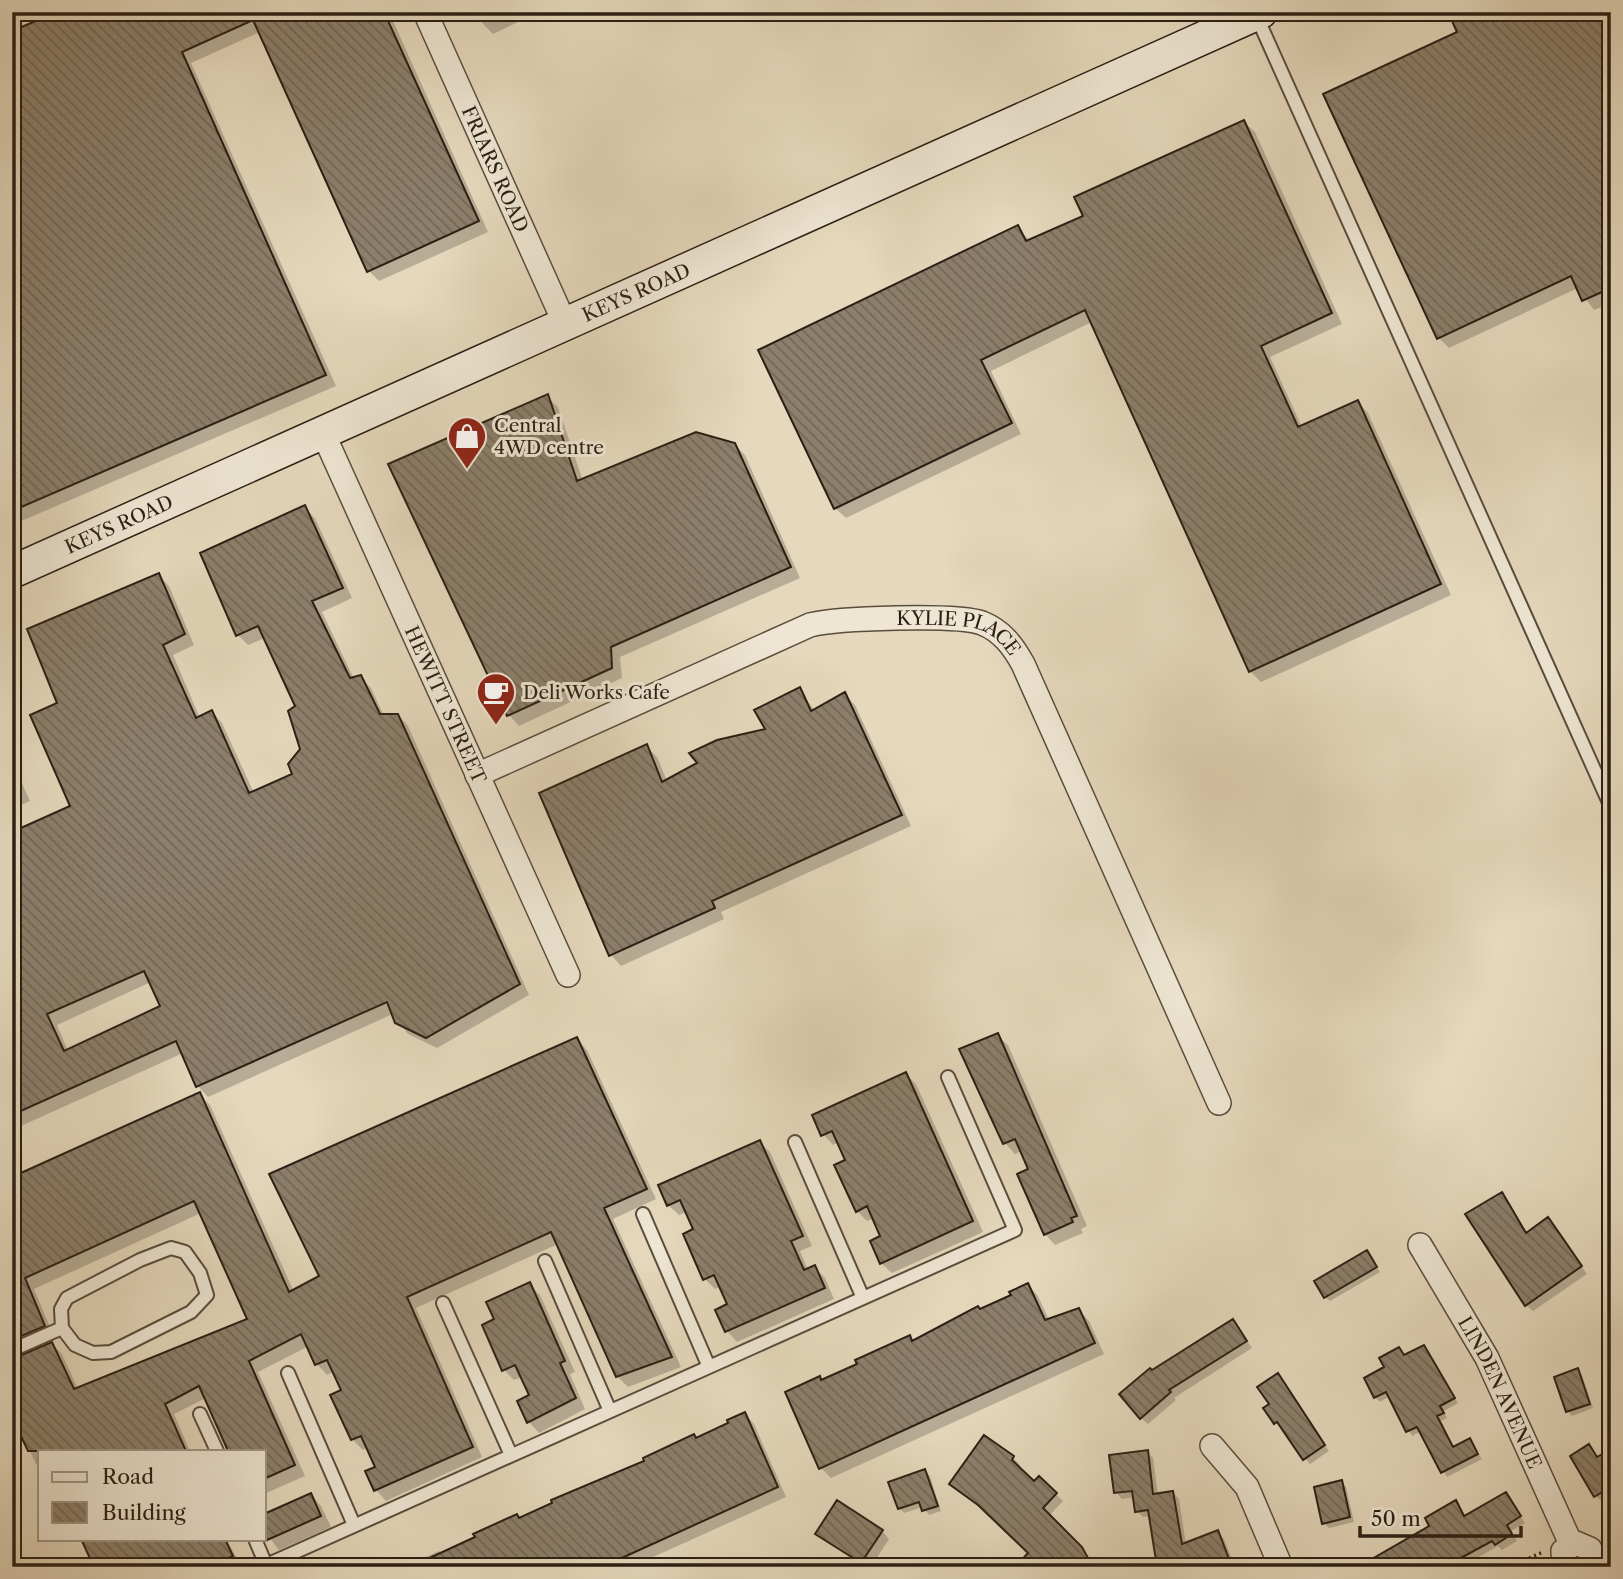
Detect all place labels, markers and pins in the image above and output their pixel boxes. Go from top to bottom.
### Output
place label: Central 4WD centre [494,414,604,459]
shop icon: Central 4WD centre [446,415,488,470]
cafe icon: Deli Works Cafe [475,671,517,726]
place label: Deli Works Cafe [523,681,670,704]

